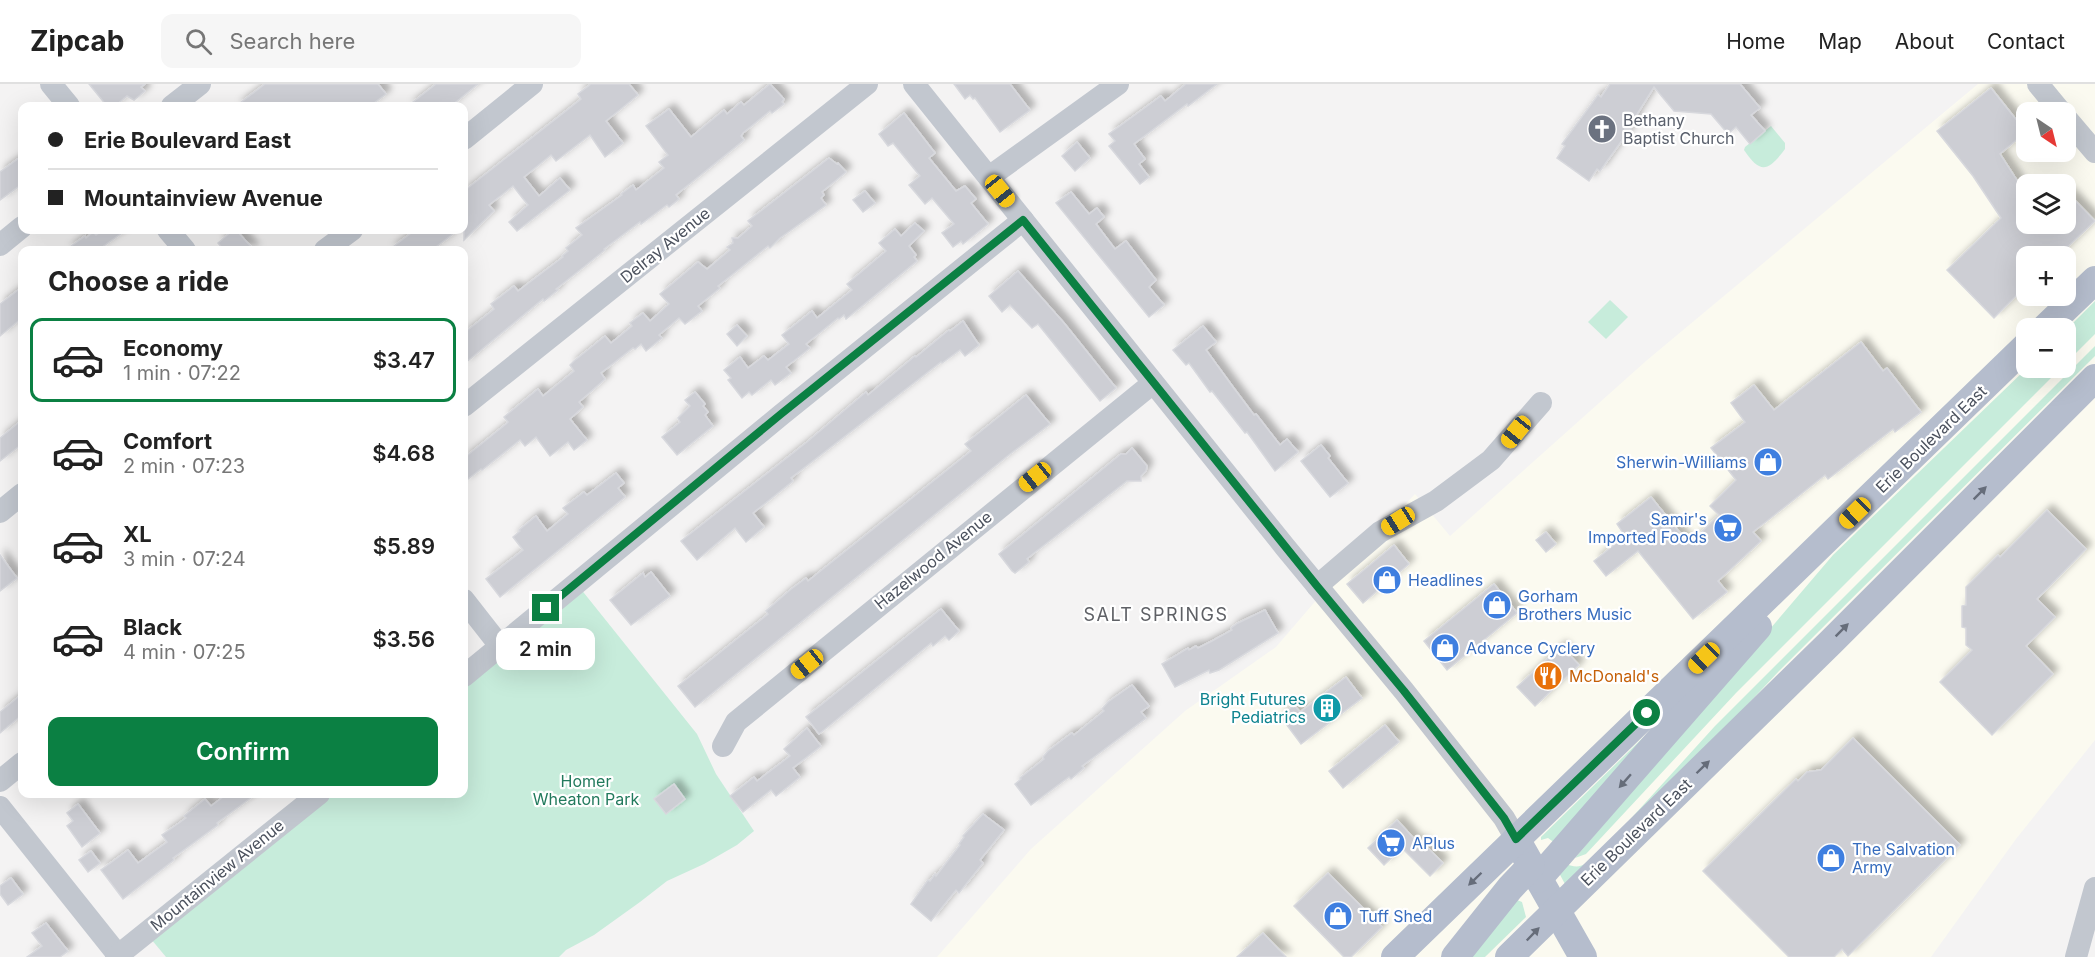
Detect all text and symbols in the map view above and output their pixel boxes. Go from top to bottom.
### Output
search box [161,14,581,68]
text: Zipcab [30,24,125,58]
icon: search [182,25,215,58]
text: Search here [230,28,355,54]
text: Home [1726,29,1785,54]
text: Map [1818,29,1862,54]
text: About [1895,29,1954,54]
text: Contact [1987,29,2065,54]
north arrow [2016,102,2076,162]
map controls [2016,102,2076,378]
place label: Bethany Baptist Church [1623,110,1735,148]
church icon: Bethany Baptist Church [1586,113,1618,145]
text: Erie Boulevard East [84,127,291,153]
car [982,171,1018,211]
button: layers [2016,174,2076,234]
text: Mountainview Avenue [84,185,323,211]
street label: Delray Avenue [616,203,714,287]
button: + [2016,246,2076,306]
text: Choose a ride [48,265,229,298]
button: − [2016,318,2076,378]
icon: car [51,333,105,387]
text: Economy [123,335,223,361]
text: $3.47 [373,347,435,373]
text: 1 min · 07:22 [123,361,241,385]
street label: Erie Boulevard East [1871,381,1991,497]
car [1498,412,1534,452]
icon: car [51,426,105,480]
text: Comfort [123,428,212,454]
text: $4.68 [372,440,435,466]
shop icon: Sherwin-Williams [1752,446,1784,478]
place label: Sherwin-Williams [1616,452,1747,472]
text: 2 min · 07:23 [123,454,245,478]
car [1015,459,1055,495]
one-way arrow [1973,486,1987,500]
car [1836,494,1874,532]
car [1378,504,1418,538]
street label: Hazelwood Avenue [870,507,996,613]
place label: Samir's Imported Foods [1588,509,1707,547]
supermarket icon: Samir's Imported Foods [1712,512,1744,544]
icon: car [51,519,105,573]
text: XL [123,521,152,547]
text: $5.89 [373,533,435,559]
text: 3 min · 07:24 [123,547,246,571]
shop icon: Headlines [1371,564,1403,596]
place label: Headlines [1408,570,1483,590]
place label: Gorham Brothers Music [1518,586,1632,624]
shop icon: Gorham Brothers Music [1481,589,1513,621]
route end [532,594,559,621]
district label: SALT SPRINGS [1083,604,1229,625]
icon: car [51,612,105,666]
text: Black [123,614,182,640]
one-way arrow [1835,624,1849,638]
text: $3.56 [372,626,435,652]
callout: 2 min [496,629,596,671]
shop icon: Advance Cyclery [1429,632,1461,664]
text: 2 min [519,637,572,661]
place label: Advance Cyclery [1466,638,1595,658]
car [1685,639,1723,677]
text: 4 min · 07:25 [123,640,246,664]
car [787,646,827,682]
restaurant icon: McDonald's [1532,660,1564,692]
place label: McDonald's [1569,666,1659,686]
place label: Bright Futures Pediatrics [1200,689,1306,727]
building icon: Bright Futures Pediatrics [1311,692,1343,724]
route start [1633,699,1660,726]
button: Confirm [48,717,438,786]
one-way arrow [1695,760,1709,774]
park label: Homer Wheaton Park [533,771,640,809]
one-way arrow [1618,773,1632,788]
street label: Erie Boulevard East [1576,774,1696,890]
street label: Mountainview Avenue [146,815,288,935]
supermarket icon: APlus [1375,827,1407,859]
place label: APlus [1412,833,1455,853]
place label: The Salvation Army [1852,839,1955,877]
shop icon: The Salvation Army [1815,842,1847,874]
one-way arrow [1468,872,1482,886]
shop icon: Tuff Shed [1322,900,1354,932]
place label: Tuff Shed [1359,906,1432,926]
one-way arrow [1525,927,1539,941]

